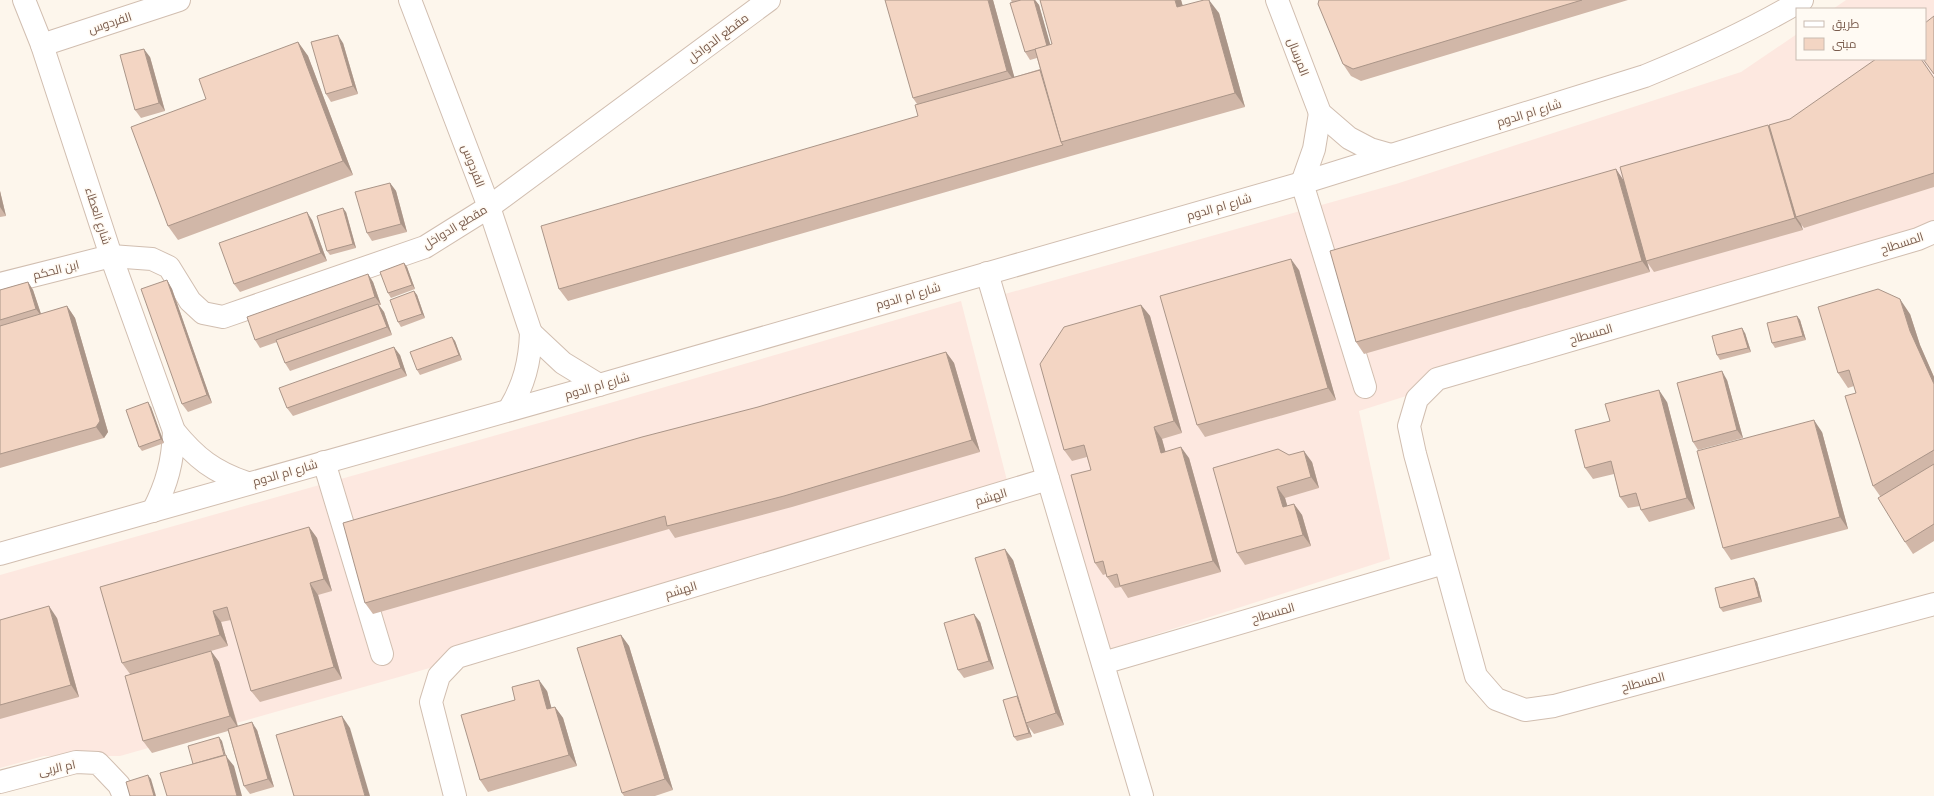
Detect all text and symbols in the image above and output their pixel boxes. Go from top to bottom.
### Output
legend [1796,8,1926,60]
street label: الفردوس [87,9,133,37]
street label: مقطع الدواخل [685,11,752,66]
text: طريق [1832,17,1860,31]
street label: المرسال [1284,36,1312,78]
text: مبنى [1832,37,1857,51]
street label: شارع ام الدوم [1495,97,1563,130]
street label: الفردوس [458,143,488,189]
street label: شارع العطاء [81,186,114,247]
street label: شارع ام الدوم [1185,191,1253,224]
street label: مقطع الدواخل [420,202,490,253]
street label: المسطاح [1879,229,1926,257]
street label: ابن الحكم [31,257,81,283]
street label: شارع ام الدوم [874,280,942,313]
street label: المسطاح [1568,321,1615,348]
street label: شارع ام الدوم [563,370,631,403]
street label: شارع ام الدوم [251,457,319,490]
street label: الهشم [973,486,1009,509]
street label: الهشم [663,579,699,602]
street label: المسطاح [1250,600,1297,627]
street label: المسطاح [1620,669,1667,695]
street label: ام الربى [37,757,77,780]

